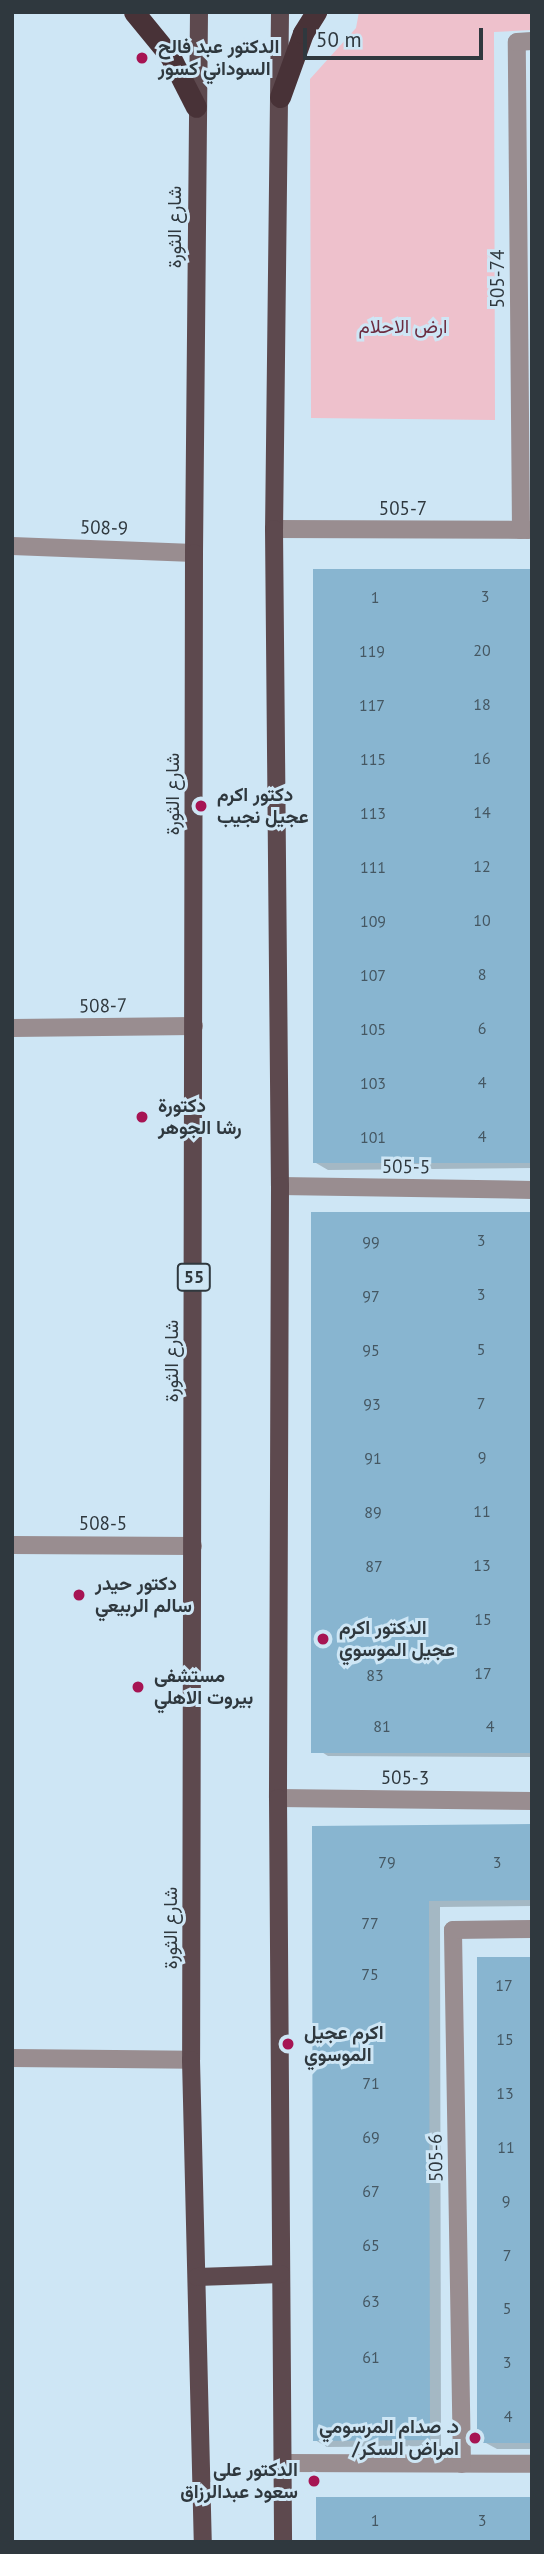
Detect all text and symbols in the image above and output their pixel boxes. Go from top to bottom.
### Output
scale bar [306,14,486,58]
text: 50 m [316,26,362,53]
place label: الدكتور عبد فالح السوداني كسور [158,36,279,80]
marker: الدكتور عبد فالح السوداني كسور [132,48,152,68]
street label: شارع الثورة [164,186,186,268]
street label: 505-74 [487,250,509,308]
park label: ارض الاحلام [359,316,447,338]
street label: 505-7 [379,498,427,520]
street label: 508-9 [79,516,129,540]
house number: 3 [481,586,489,606]
house number: 1 [371,587,379,607]
house number: 20 [473,640,491,660]
house number: 119 [359,641,385,661]
house number: 18 [473,694,491,714]
house number: 117 [359,695,385,715]
house number: 16 [473,748,491,768]
house number: 115 [360,749,386,769]
street label: شارع الثورة [162,753,184,835]
place label: دكتور اكرم عجيل نجيب [217,784,309,828]
marker: دكتور اكرم عجيل نجيب [191,796,211,816]
house number: 14 [473,802,491,822]
house number: 113 [360,803,386,823]
house number: 12 [473,856,491,876]
house number: 111 [360,857,386,877]
house number: 10 [473,910,491,930]
house number: 109 [360,911,386,931]
house number: 8 [478,964,486,984]
house number: 107 [360,965,386,985]
street label: 508-7 [79,994,127,1018]
house number: 6 [478,1018,486,1038]
house number: 105 [360,1019,386,1039]
house number: 4 [478,1072,486,1092]
house number: 103 [360,1073,386,1093]
place label: دكتورة رشا الجوهر [158,1095,242,1139]
marker: دكتورة رشا الجوهر [132,1107,152,1127]
house number: 4 [478,1126,486,1146]
house number: 101 [360,1127,386,1147]
street label: 505-5 [382,1155,430,1179]
house number: 3 [477,1230,485,1250]
house number: 99 [362,1232,380,1252]
road number: 55 [176,1262,212,1292]
house number: 3 [477,1284,485,1304]
house number: 97 [362,1286,380,1306]
street label: شارع الثورة [161,1320,183,1402]
house number: 5 [477,1339,485,1359]
house number: 95 [362,1340,380,1360]
house number: 7 [477,1393,485,1413]
house number: 93 [363,1394,381,1414]
house number: 9 [478,1447,486,1467]
house number: 91 [364,1448,382,1468]
house number: 11 [473,1501,491,1521]
house number: 89 [364,1502,382,1522]
street label: 508-5 [79,1513,127,1535]
house number: 13 [473,1555,491,1575]
house number: 87 [365,1556,383,1576]
place label: دكتور حيدر سالم الربيعي [95,1573,192,1617]
marker: دكتور حيدر سالم الربيعي [69,1585,89,1605]
house number: 15 [474,1609,492,1629]
place label: الدكتور اكرم عجيل الموسوي [339,1617,455,1661]
marker: الدكتور اكرم عجيل الموسوي [313,1629,333,1649]
house number: 17 [474,1663,492,1683]
place label: مستشفى بيروت الاهلي [154,1665,253,1709]
house number: 83 [366,1665,384,1685]
marker: مستشفى بيروت الاهلي [128,1677,148,1697]
house number: 81 [373,1716,391,1736]
house number: 4 [486,1716,494,1736]
street label: 505-3 [381,1766,429,1790]
house number: 79 [378,1852,396,1872]
house number: 3 [493,1852,501,1872]
street label: شارع الثورة [160,1887,182,1969]
house number: 77 [361,1913,379,1933]
house number: 75 [361,1964,379,1984]
house number: 17 [495,1975,513,1995]
place label: اكرم عجيل الموسوي [304,2022,384,2066]
house number: 15 [496,2029,514,2049]
marker: اكرم عجيل الموسوي [278,2034,298,2054]
house number: 71 [362,2073,380,2093]
house number: 13 [496,2083,514,2103]
house number: 69 [362,2127,380,2147]
street label: 505-6 [424,2134,448,2182]
house number: 11 [497,2137,515,2157]
house number: 67 [362,2181,380,2201]
house number: 9 [502,2191,510,2211]
house number: 65 [362,2235,380,2255]
house number: 7 [503,2245,511,2265]
house number: 63 [362,2291,380,2311]
house number: 5 [503,2298,511,2318]
house number: 61 [362,2347,380,2367]
house number: 3 [503,2352,511,2372]
house number: 4 [504,2406,512,2426]
place label: د. صدام المرسومي /امراض السكر [318,2416,459,2460]
marker: د. صدام المرسومي /امراض السكر [465,2428,485,2448]
place label: الدكتور علي سعود عبدالرزاق [180,2459,298,2503]
marker: الدكتور علي سعود عبدالرزاق [304,2471,324,2491]
house number: 1 [371,2510,379,2530]
house number: 3 [478,2510,486,2530]

